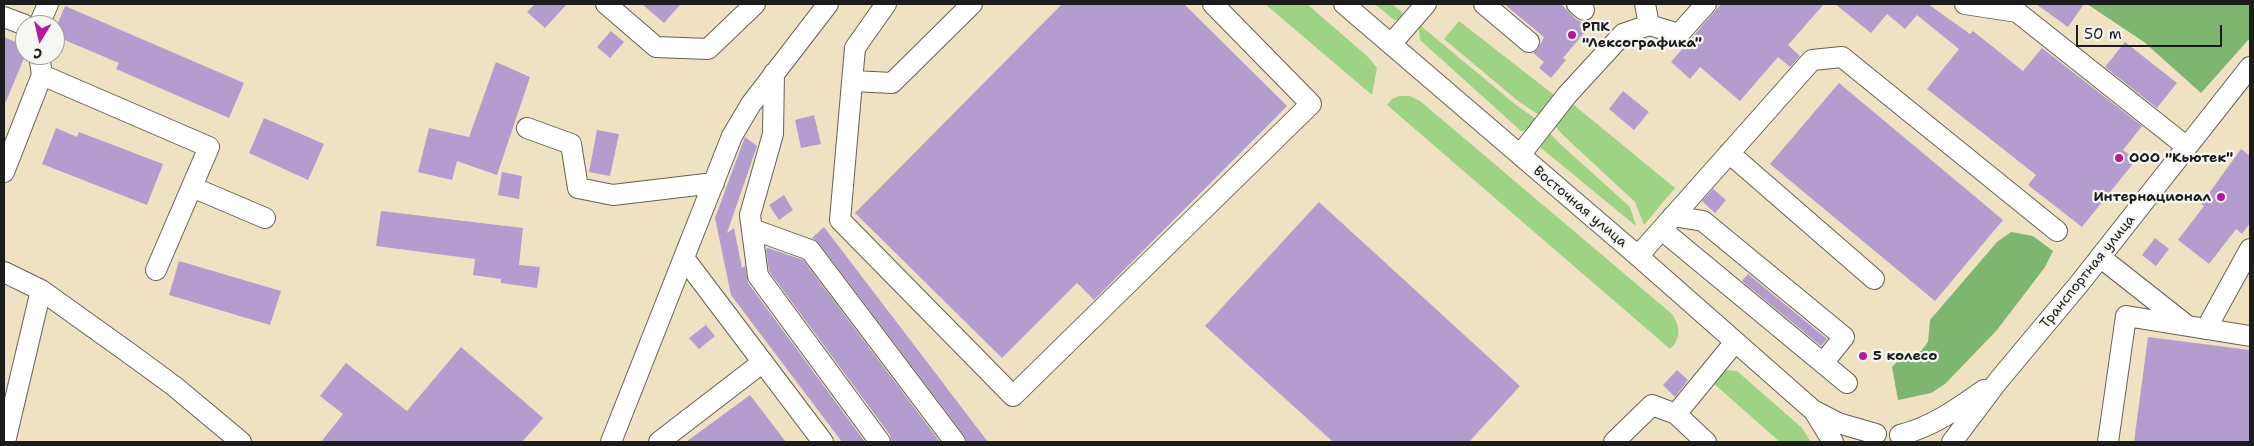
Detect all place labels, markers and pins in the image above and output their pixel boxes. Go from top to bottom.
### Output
place label: РПК "Лексографика" [1582,19,1702,52]
marker: РПК "Лексографика" [1566,29,1578,41]
place label: ООО "Кьютек" [2129,150,2233,166]
marker: ООО "Кьютек" [2113,152,2125,164]
place label: Интернационал [2094,189,2211,205]
marker: Интернационал [2215,191,2227,203]
place label: 5 колесо [1873,348,1937,364]
marker: 5 колесо [1857,350,1869,362]

